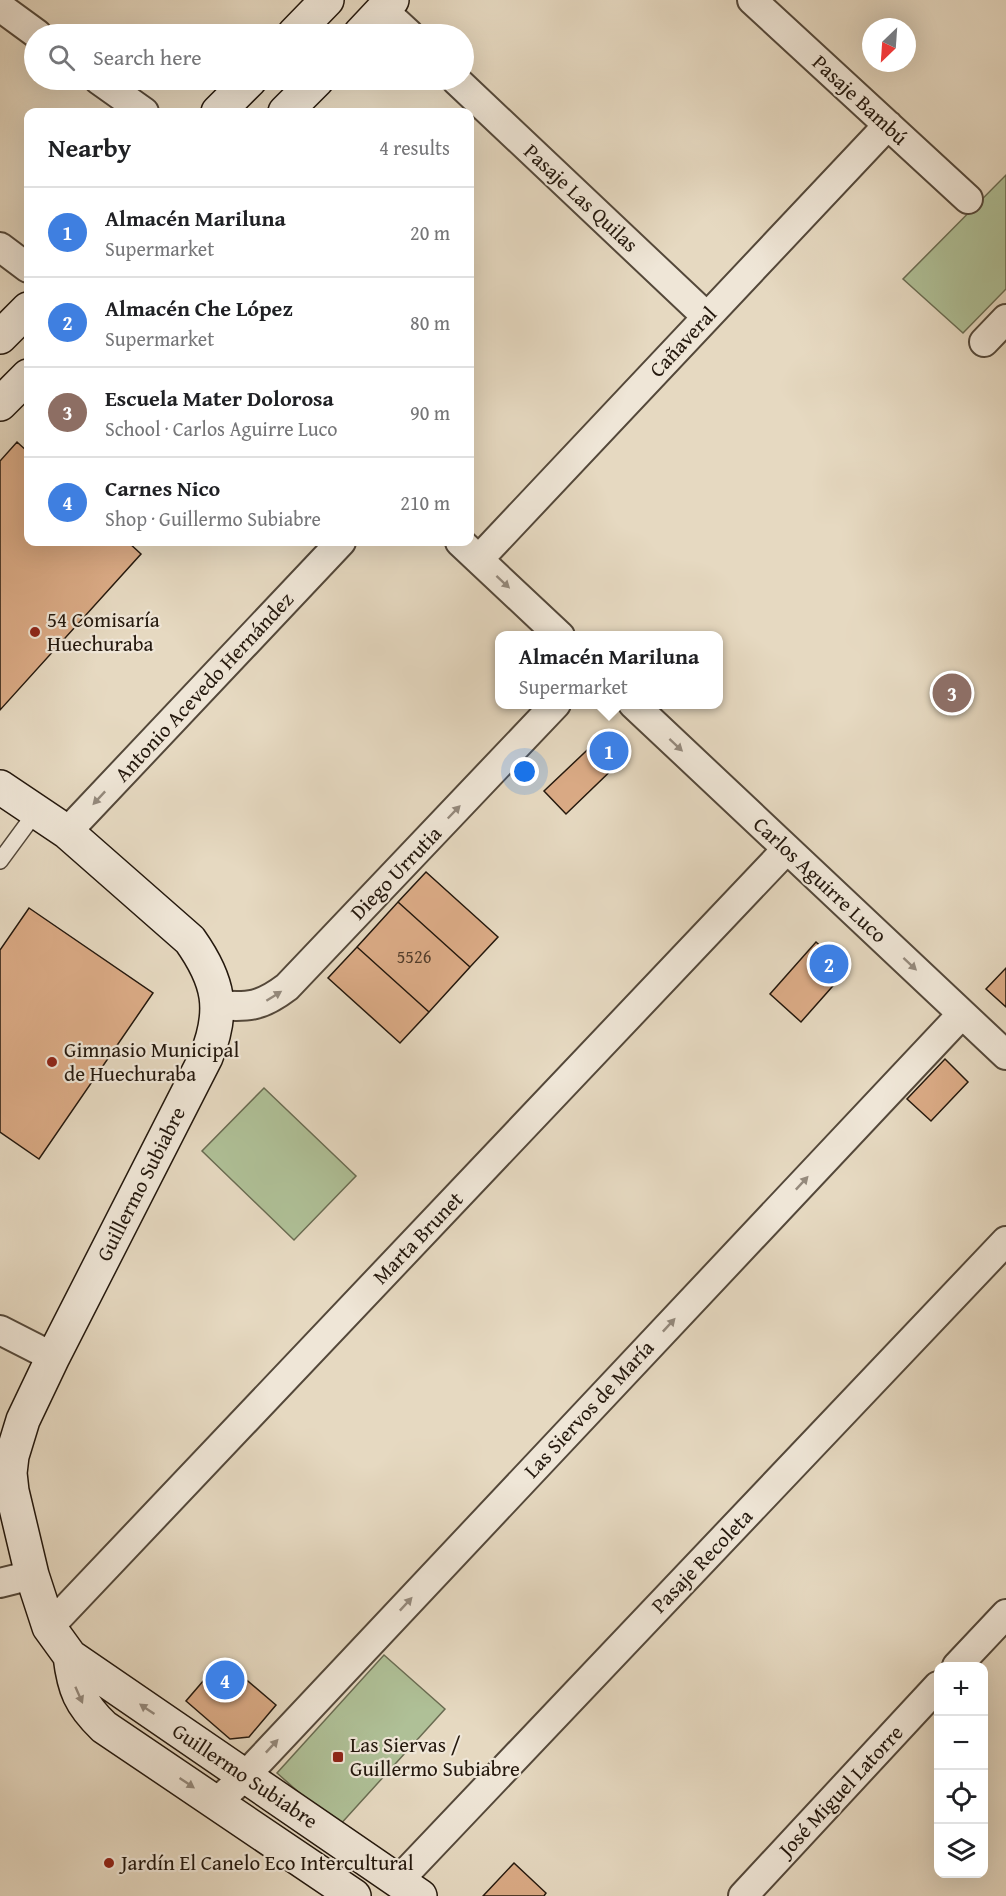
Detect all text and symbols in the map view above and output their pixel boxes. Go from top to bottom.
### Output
north arrow [862,18,916,72]
search box [24,24,474,90]
icon: search [45,41,78,74]
text: Search here [93,41,202,73]
street label: Pasaje Bambú [806,47,916,153]
text: Nearby [48,128,131,167]
text: 4 results [379,133,450,162]
street label: Pasaje Las Quilas [517,136,646,259]
text: Almacén Mariluna [105,202,286,234]
text: 1 [62,218,73,247]
text: 20 m [410,218,450,247]
text: Supermarket [105,234,214,263]
text: Almacén Che López [105,292,293,324]
street label: Cañaveral [642,299,724,384]
text: 2 [62,308,73,337]
text: 80 m [410,308,450,337]
text: Supermarket [105,324,214,353]
text: Escuela Mater Dolorosa [105,382,334,414]
text: 3 [62,398,73,427]
text: 90 m [410,398,450,427]
text: School · Carlos Aguirre Luco [105,414,338,443]
text: Carnes Nico [105,472,220,504]
text: 4 [62,488,73,517]
text: 210 m [400,488,450,517]
text: Shop · Guillermo Subiabre [105,504,321,533]
one-way arrow [495,574,509,588]
street label: Antonio Acevedo Hernández [107,585,300,789]
place label: 54 Comisaría Huechuraba [47,604,160,659]
marker: 54 Comisaría Huechuraba [28,625,42,639]
popup [495,631,723,709]
text: Almacén Mariluna [519,640,699,672]
pin: 3 [932,670,972,716]
text: Supermarket [519,672,628,701]
pin: 1 [590,728,628,774]
one-way arrow [668,737,682,751]
your location [510,757,539,786]
one-way arrow [92,791,106,806]
one-way arrow [447,804,461,819]
street label: Carlos Aguirre Luco [746,809,894,950]
street label: Diego Urrutia [343,819,449,927]
pin: 2 [810,942,848,986]
house number: 5526 [397,943,431,970]
one-way arrow [902,957,916,971]
one-way arrow [266,990,282,1001]
place label: Gimnasio Municipal de Huechuraba [64,1034,239,1089]
marker: Gimnasio Municipal de Huechuraba [45,1055,59,1069]
street label: Guillermo Subiabre [88,1101,193,1266]
one-way arrow [795,1176,809,1190]
street label: Marta Brunet [365,1184,470,1291]
one-way arrow [662,1317,676,1332]
street label: Las Siervos de María [516,1333,661,1485]
street label: Pasaje Recoleta [644,1501,760,1620]
one-way arrow [398,1598,412,1612]
pin: 4 [206,1658,244,1702]
map controls [934,1662,988,1878]
button: + [934,1662,988,1716]
one-way arrow [74,1687,84,1705]
one-way arrow [139,1703,155,1715]
street label: Guillermo Subiabre [166,1715,324,1836]
button: − [934,1716,988,1770]
street label: José Miguel Latorre [769,1718,910,1866]
place label: Las Siervas / Guillermo Subiabre [350,1729,520,1784]
one-way arrow [265,1739,279,1754]
marker: Las Siervas / Guillermo Subiabre [331,1750,345,1764]
button: locate [934,1770,988,1824]
one-way arrow [179,1777,195,1789]
button: layers [934,1824,988,1878]
place label: Jardín El Canelo Eco Intercultural [118,1847,414,1878]
marker: Jardín El Canelo Eco Intercultural [102,1856,116,1870]

